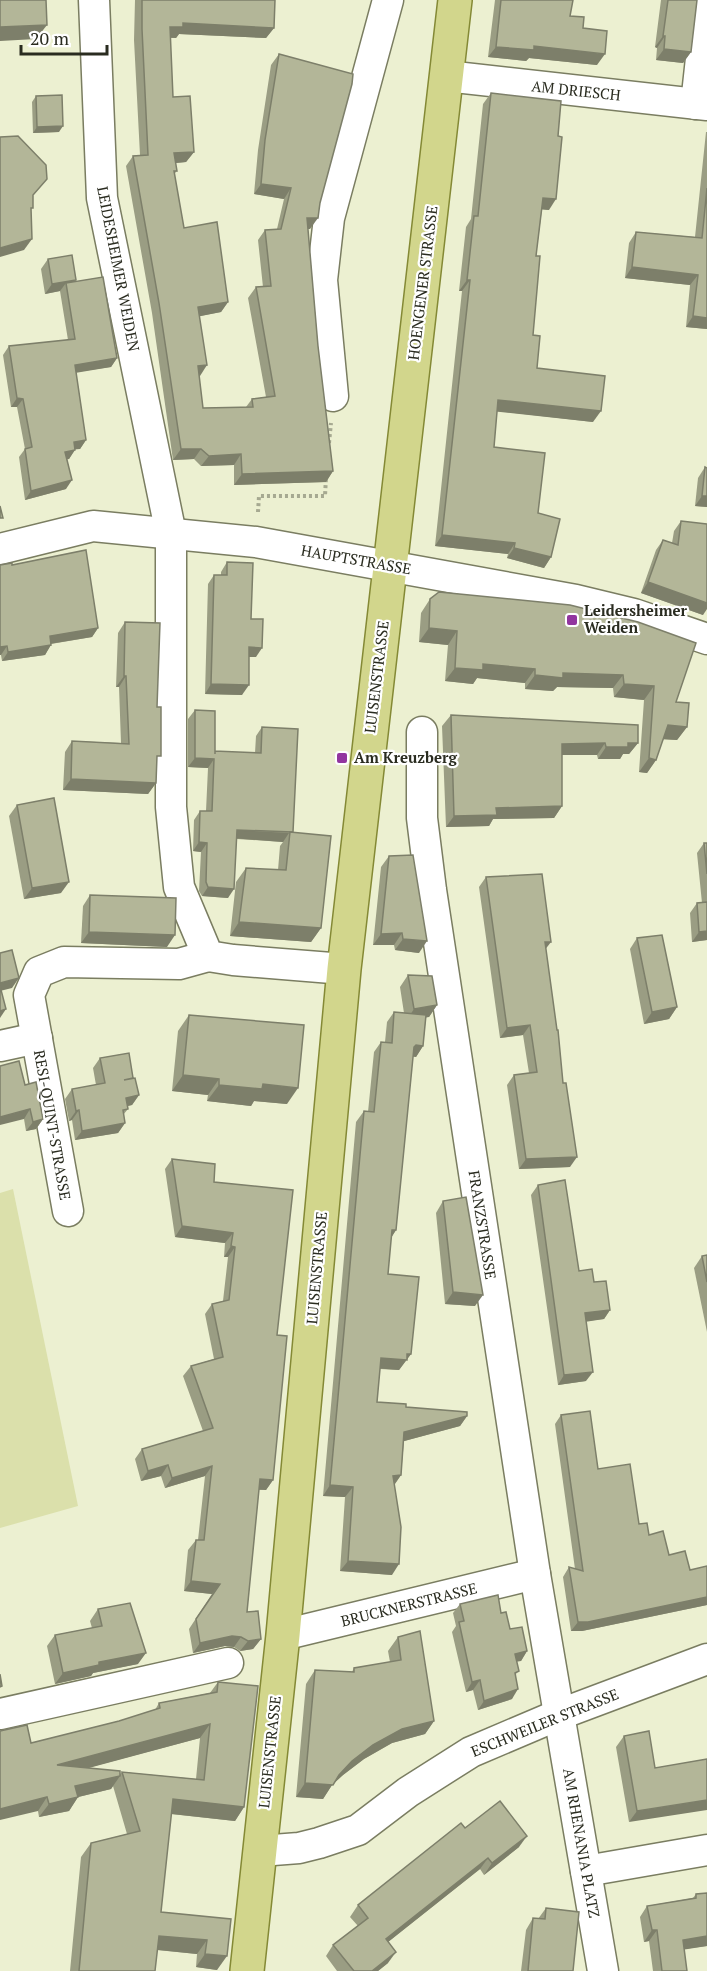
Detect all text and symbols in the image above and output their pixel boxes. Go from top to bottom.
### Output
scale bar [21,18,106,56]
text: 20 m [30,26,70,50]
street label: AM DRIESCH [530,75,622,105]
street label: LEIDESHEIMER WEIDEN [93,185,145,353]
street label: HOENGENER STRASSE [403,204,441,361]
street label: HAUPTSTRASSE [300,539,413,579]
place label: Leidersheimer Weiden [584,600,688,637]
marker: Leidersheimer Weiden [565,613,579,627]
street label: LUISENSTRASSE [359,619,393,734]
place label: Am Kreuzberg [354,747,457,767]
marker: Am Kreuzberg [335,751,349,765]
street label: RESI-QUINT-STRASSE [30,1048,76,1201]
street label: FRANZSTRASSE [465,1169,501,1281]
street label: LUISENSTRASSE [301,1211,331,1325]
street label: BRUCKNERSTRASSE [339,1577,479,1631]
street label: ESCHWEILER STRASSE [468,1683,621,1761]
street label: LUISENSTRASSE [253,1695,285,1809]
street label: AM RHENANIA PLATZ [559,1766,605,1919]

